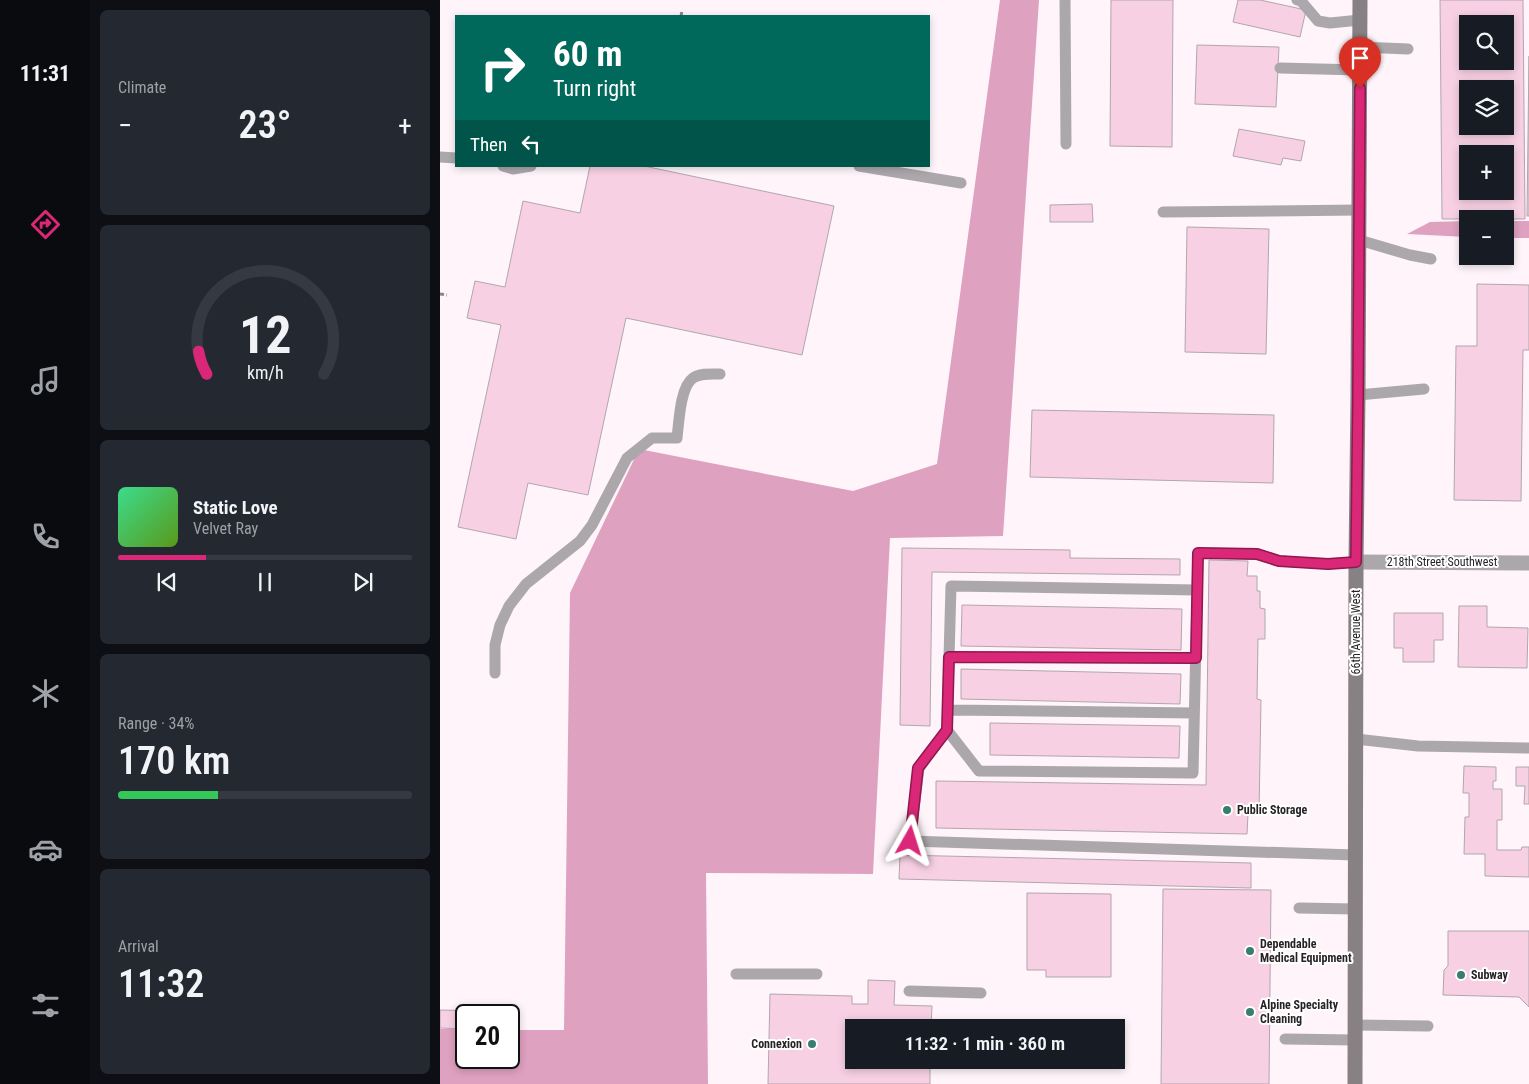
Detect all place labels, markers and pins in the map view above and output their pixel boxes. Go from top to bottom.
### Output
pin [1339,37,1381,88]
place label: Public Storage [1237,803,1307,817]
marker: Public Storage [1221,804,1233,816]
place label: Dependable Medical Equipment [1260,937,1352,965]
marker: Dependable Medical Equipment [1244,945,1256,957]
place label: Subway [1471,968,1508,982]
marker: Subway [1455,969,1467,981]
place label: Alpine Specialty Cleaning [1260,998,1339,1026]
marker: Alpine Specialty Cleaning [1244,1006,1256,1018]
place label: Connexion [751,1037,802,1051]
marker: Connexion [806,1038,818,1050]

